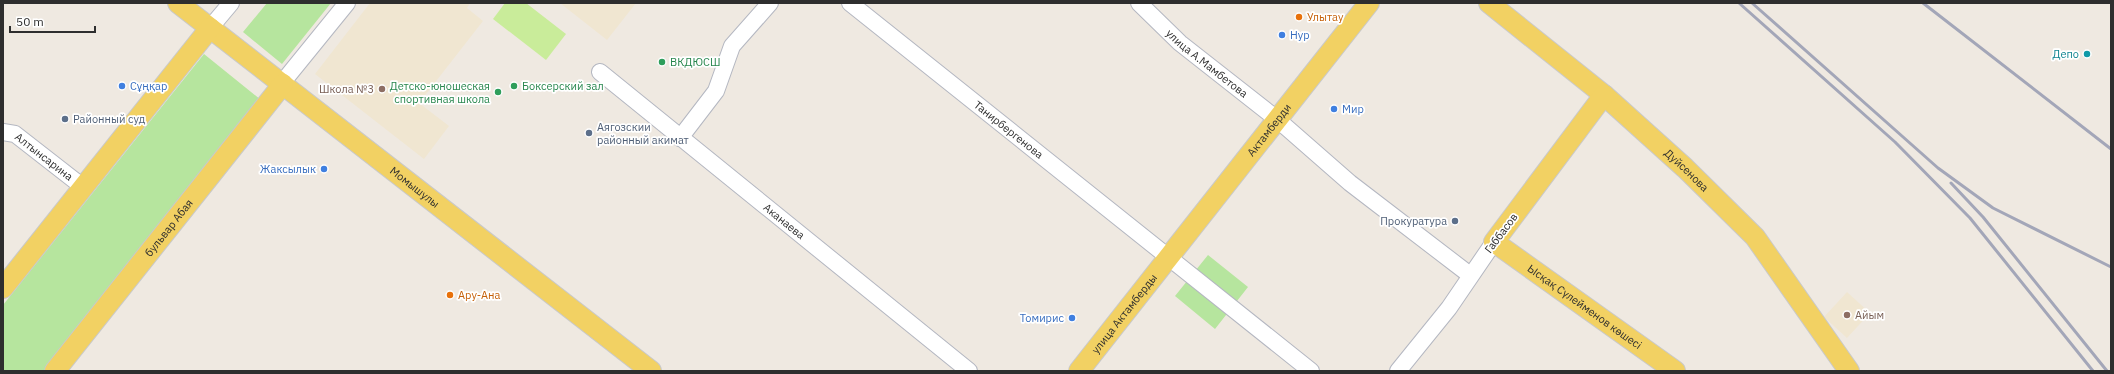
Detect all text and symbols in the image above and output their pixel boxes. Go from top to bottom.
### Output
scale bar [10,8,95,34]
place label: Улытау [1307,10,1344,24]
marker: Улытау [1294,12,1304,22]
text: 50 m [16,14,44,29]
street label: улица А.Мамбетова [1163,26,1251,101]
place label: Нур [1290,28,1310,42]
marker: Нур [1277,30,1287,40]
place label: Депо [2053,47,2079,61]
marker: Депо [2082,49,2092,59]
place label: ВКДЮСШ [670,55,720,69]
marker: ВКДЮСШ [657,57,667,67]
place label: Сұңқар [130,79,167,93]
place label: Детско-юношеская спортивная школа [390,79,490,106]
place label: Боксерский зал [522,79,604,93]
marker: Сұңқар [117,81,127,91]
marker: Боксерский зал [509,81,519,91]
place label: Школа №3 [319,82,374,96]
marker: Школа №3 [377,84,387,94]
marker: Детско-юношеская спортивная школа [493,87,503,97]
street label: Танирбергенова [971,98,1046,162]
street label: Актамберди [1244,101,1294,159]
place label: Мир [1342,102,1364,116]
marker: Мир [1329,104,1339,114]
place label: Районный суд [73,112,146,126]
marker: Районный суд [60,114,70,124]
place label: Аягозскии районный акимат [597,120,689,147]
marker: Аягозскии районный акимат [584,128,594,138]
street label: Алтынсарина [12,130,76,184]
street label: Дуйсенова [1662,146,1712,195]
place label: Жаксылык [260,162,316,176]
marker: Жаксылык [319,164,329,174]
street label: Момышулы [387,164,442,211]
street label: бульвар Абая [142,196,196,259]
street label: Аканаева [761,200,808,242]
street label: Габбасов [1481,210,1521,256]
place label: Прокуратура [1380,214,1447,228]
marker: Прокуратура [1450,216,1460,226]
street label: Ысқақ Сүлейменов көшесі [1525,261,1645,352]
street label: улица Актамберды [1088,271,1160,356]
place label: Ару-Ана [458,288,500,302]
marker: Ару-Ана [445,290,455,300]
place label: Айым [1855,308,1884,322]
marker: Айым [1842,310,1852,320]
place label: Томирис [1020,311,1064,325]
marker: Томирис [1067,313,1077,323]

